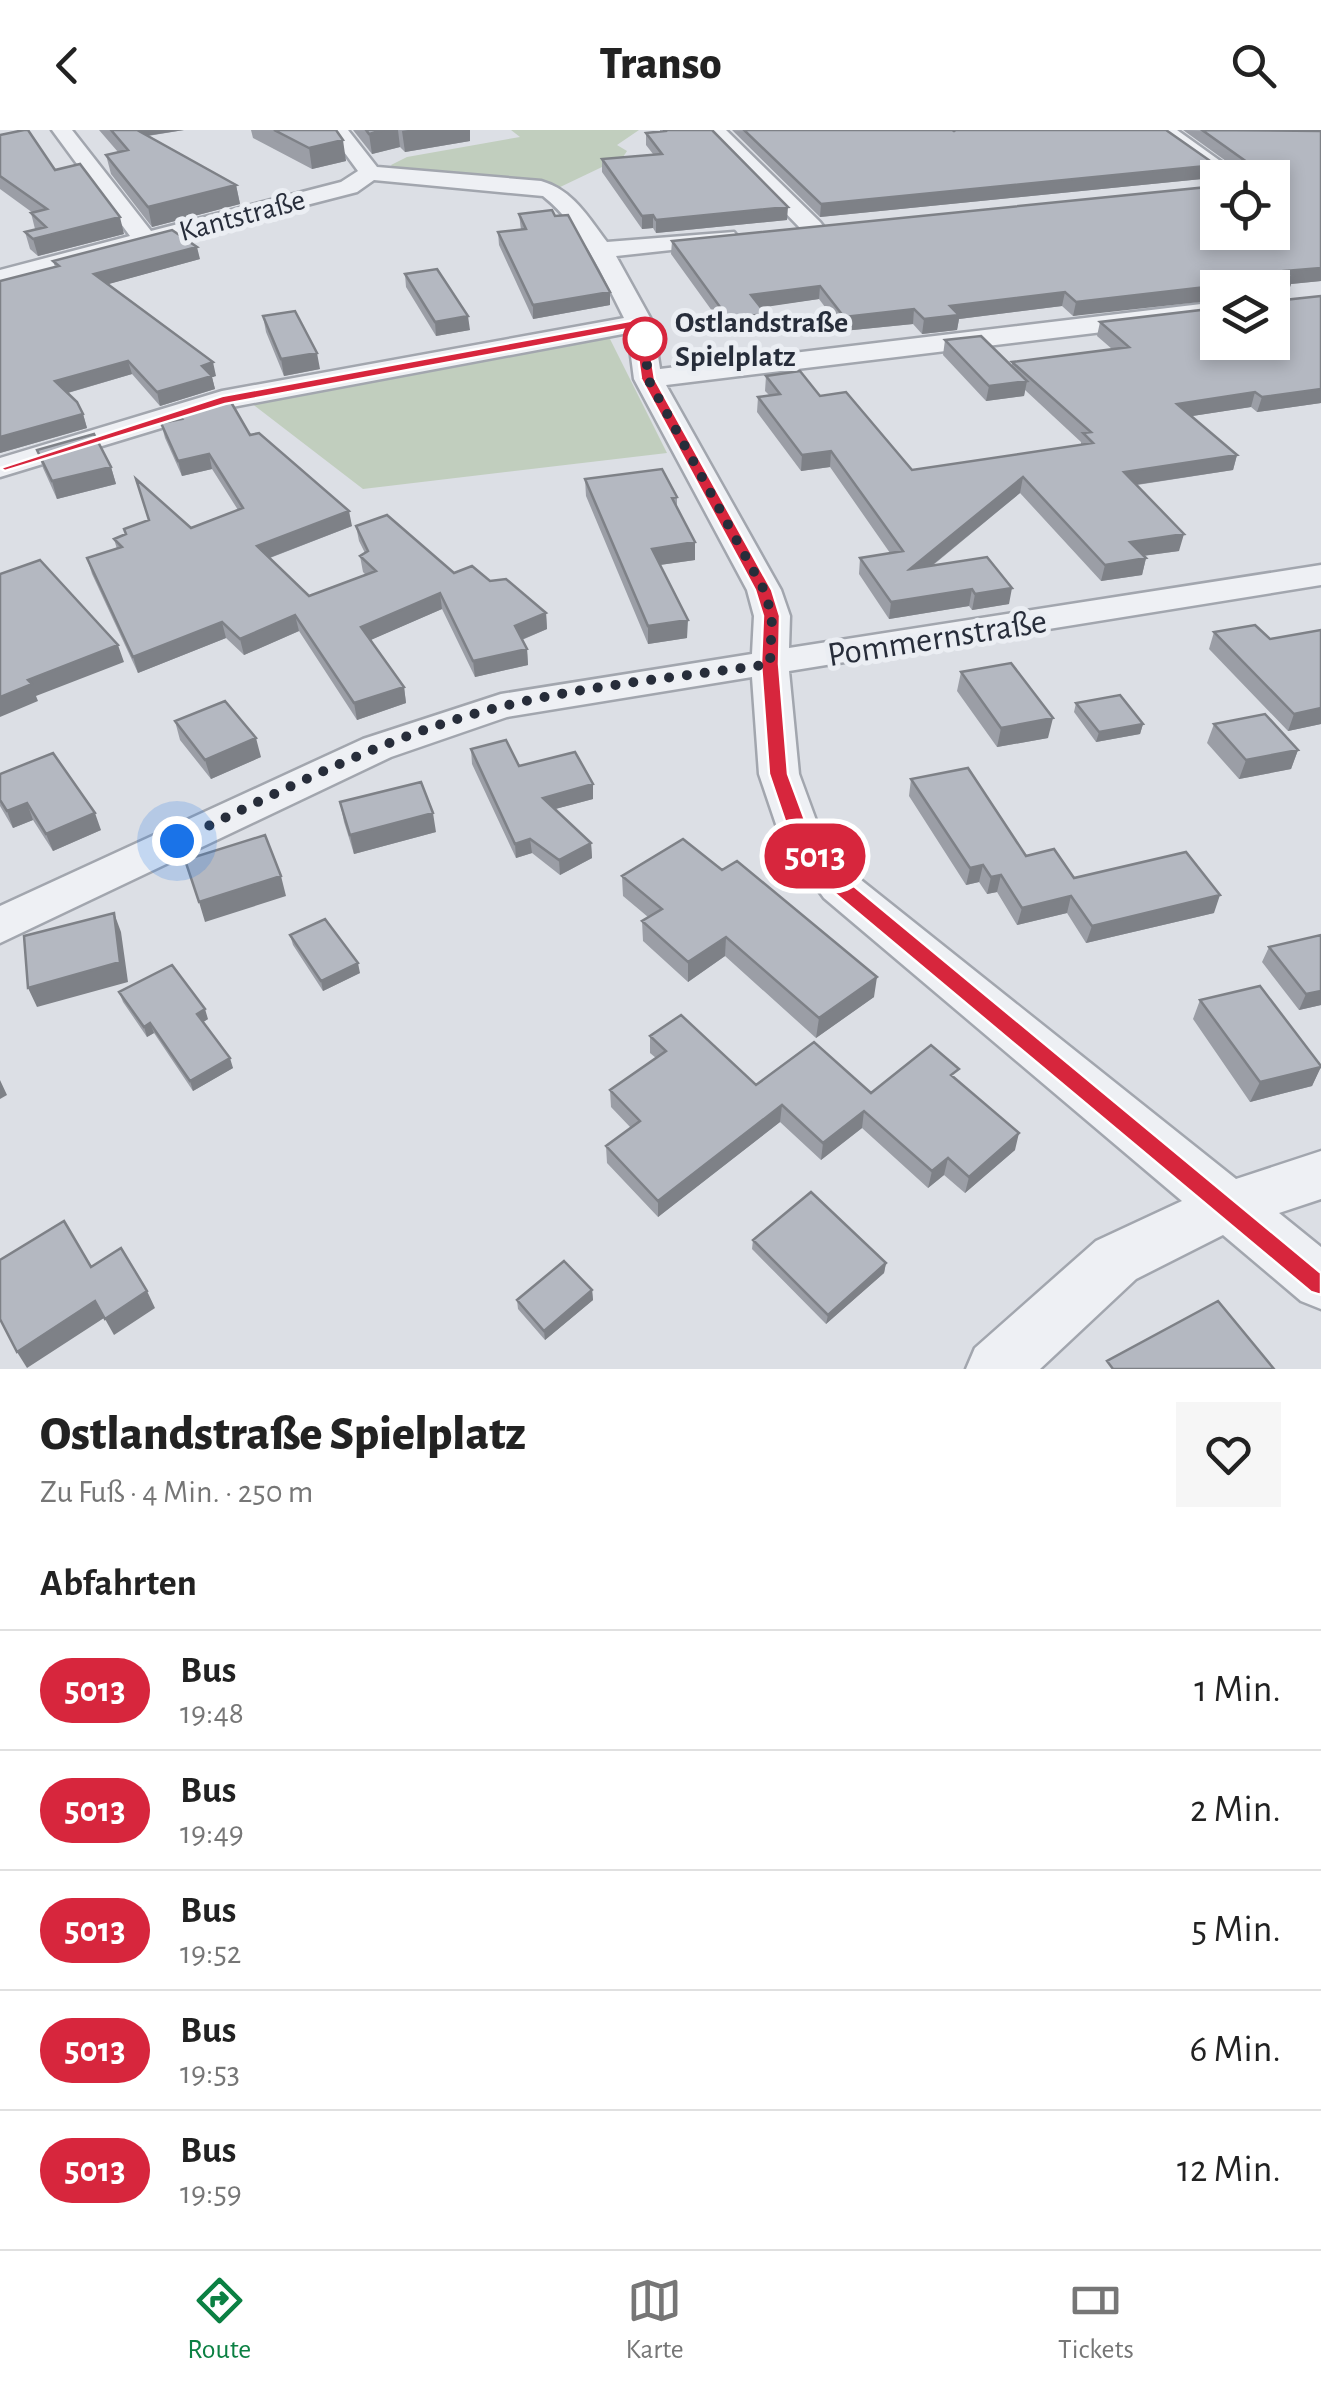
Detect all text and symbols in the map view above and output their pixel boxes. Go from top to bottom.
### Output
icon: back [40,38,95,93]
icon: search [1226,38,1281,93]
text: Transo [599,42,722,87]
map controls [1200,160,1290,360]
button: locate [1200,160,1290,250]
street label: Kantstraße [176,185,308,247]
button: layers [1200,270,1290,360]
place label: Ostlandstraße Spielplatz [675,308,848,372]
marker: Ostlandstraße Spielplatz [624,318,666,360]
street label: Pommernstraße [825,604,1049,673]
your location [152,816,202,866]
line badge: 5013 [745,824,885,888]
text: 5013 [784,839,846,874]
button: heart [1176,1402,1281,1507]
text: Ostlandstraße Spielplatz [40,1411,526,1459]
text: Zu Fuß · 4 Min. · 250 m [40,1476,313,1508]
text: Abfahrten [40,1565,197,1603]
text: Bus [180,1652,236,1690]
text: 1 Min. [1194,1671,1281,1709]
text: 5013 [64,1673,126,1708]
text: 19:48 [180,1697,244,1729]
text: Bus [180,1772,236,1810]
text: 2 Min. [1190,1791,1281,1829]
text: 5013 [64,1793,126,1828]
text: 19:49 [180,1817,244,1849]
text: Bus [180,1892,236,1930]
text: 5 Min. [1191,1911,1281,1949]
text: 5013 [64,1913,126,1948]
text: 19:52 [180,1937,241,1969]
text: Bus [180,2012,236,2050]
text: 6 Min. [1189,2031,1281,2069]
text: 5013 [64,2033,126,2068]
text: 19:53 [180,2057,240,2089]
text: Bus [180,2132,236,2170]
text: 12 Min. [1177,2151,1281,2189]
text: 5013 [64,2153,126,2188]
text: 19:59 [180,2177,242,2209]
tab: Route [187,2273,251,2367]
tab: Karte [626,2273,684,2367]
tab: Tickets [1058,2273,1134,2367]

